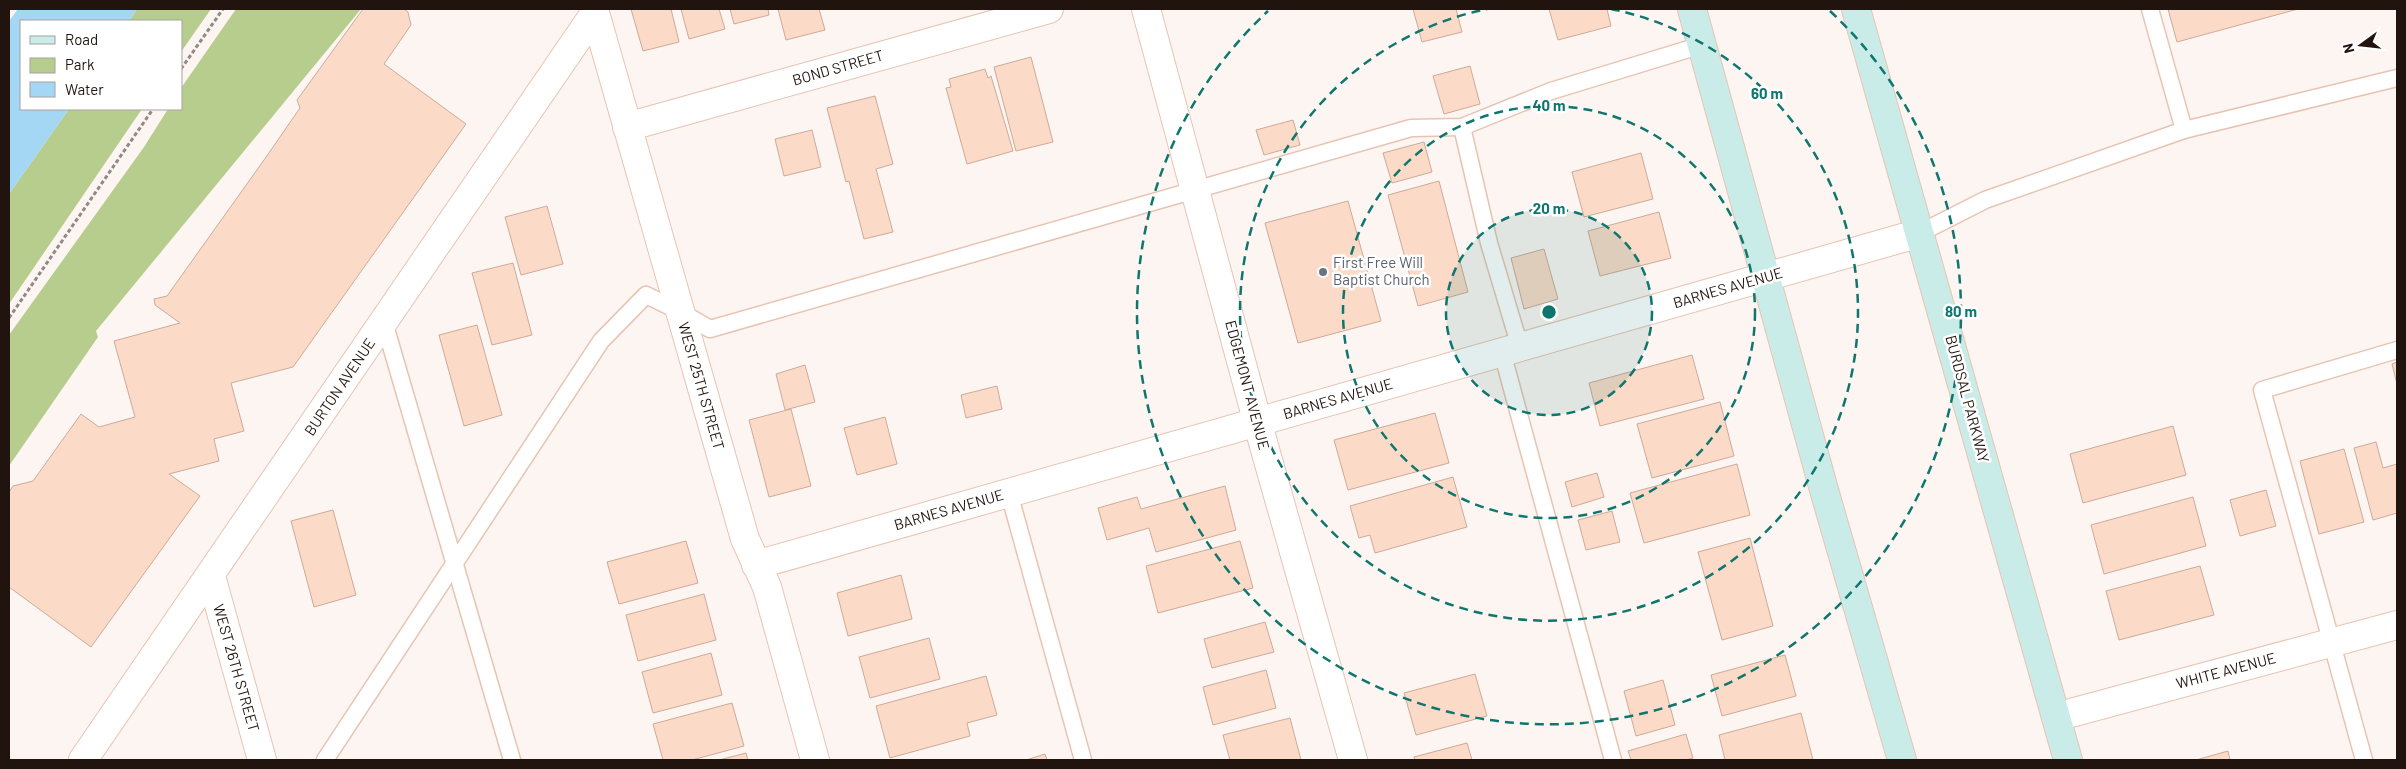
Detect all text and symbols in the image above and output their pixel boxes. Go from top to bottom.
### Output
legend [20,20,182,110]
north arrow [2336,20,2386,70]
text: Road [65,30,98,48]
text: N [2339,42,2357,55]
street label: BOND STREET [790,45,885,89]
text: Park [65,55,95,73]
text: Water [65,80,104,98]
text: 60 m [1751,84,1783,102]
text: 40 m [1532,96,1566,114]
text: 20 m [1533,199,1565,217]
place label: First Free Will Baptist Church [1333,253,1430,288]
street label: BARNES AVENUE [1671,263,1785,311]
marker: First Free Will Baptist Church [1317,266,1329,278]
text: 80 m [1945,302,1977,320]
centre of rings [1540,303,1558,321]
street label: EDGEMONT AVENUE [1222,318,1274,451]
street label: WEST 25TH STREET [675,320,729,452]
street label: BURDSAL PARKWAY [1942,333,1994,464]
street label: BURTON AVENUE [300,334,378,439]
street label: BARNES AVENUE [1281,374,1395,422]
street label: BARNES AVENUE [892,485,1006,533]
street label: WEST 26TH STREET [210,602,264,734]
street label: WHITE AVENUE [2174,648,2278,692]

